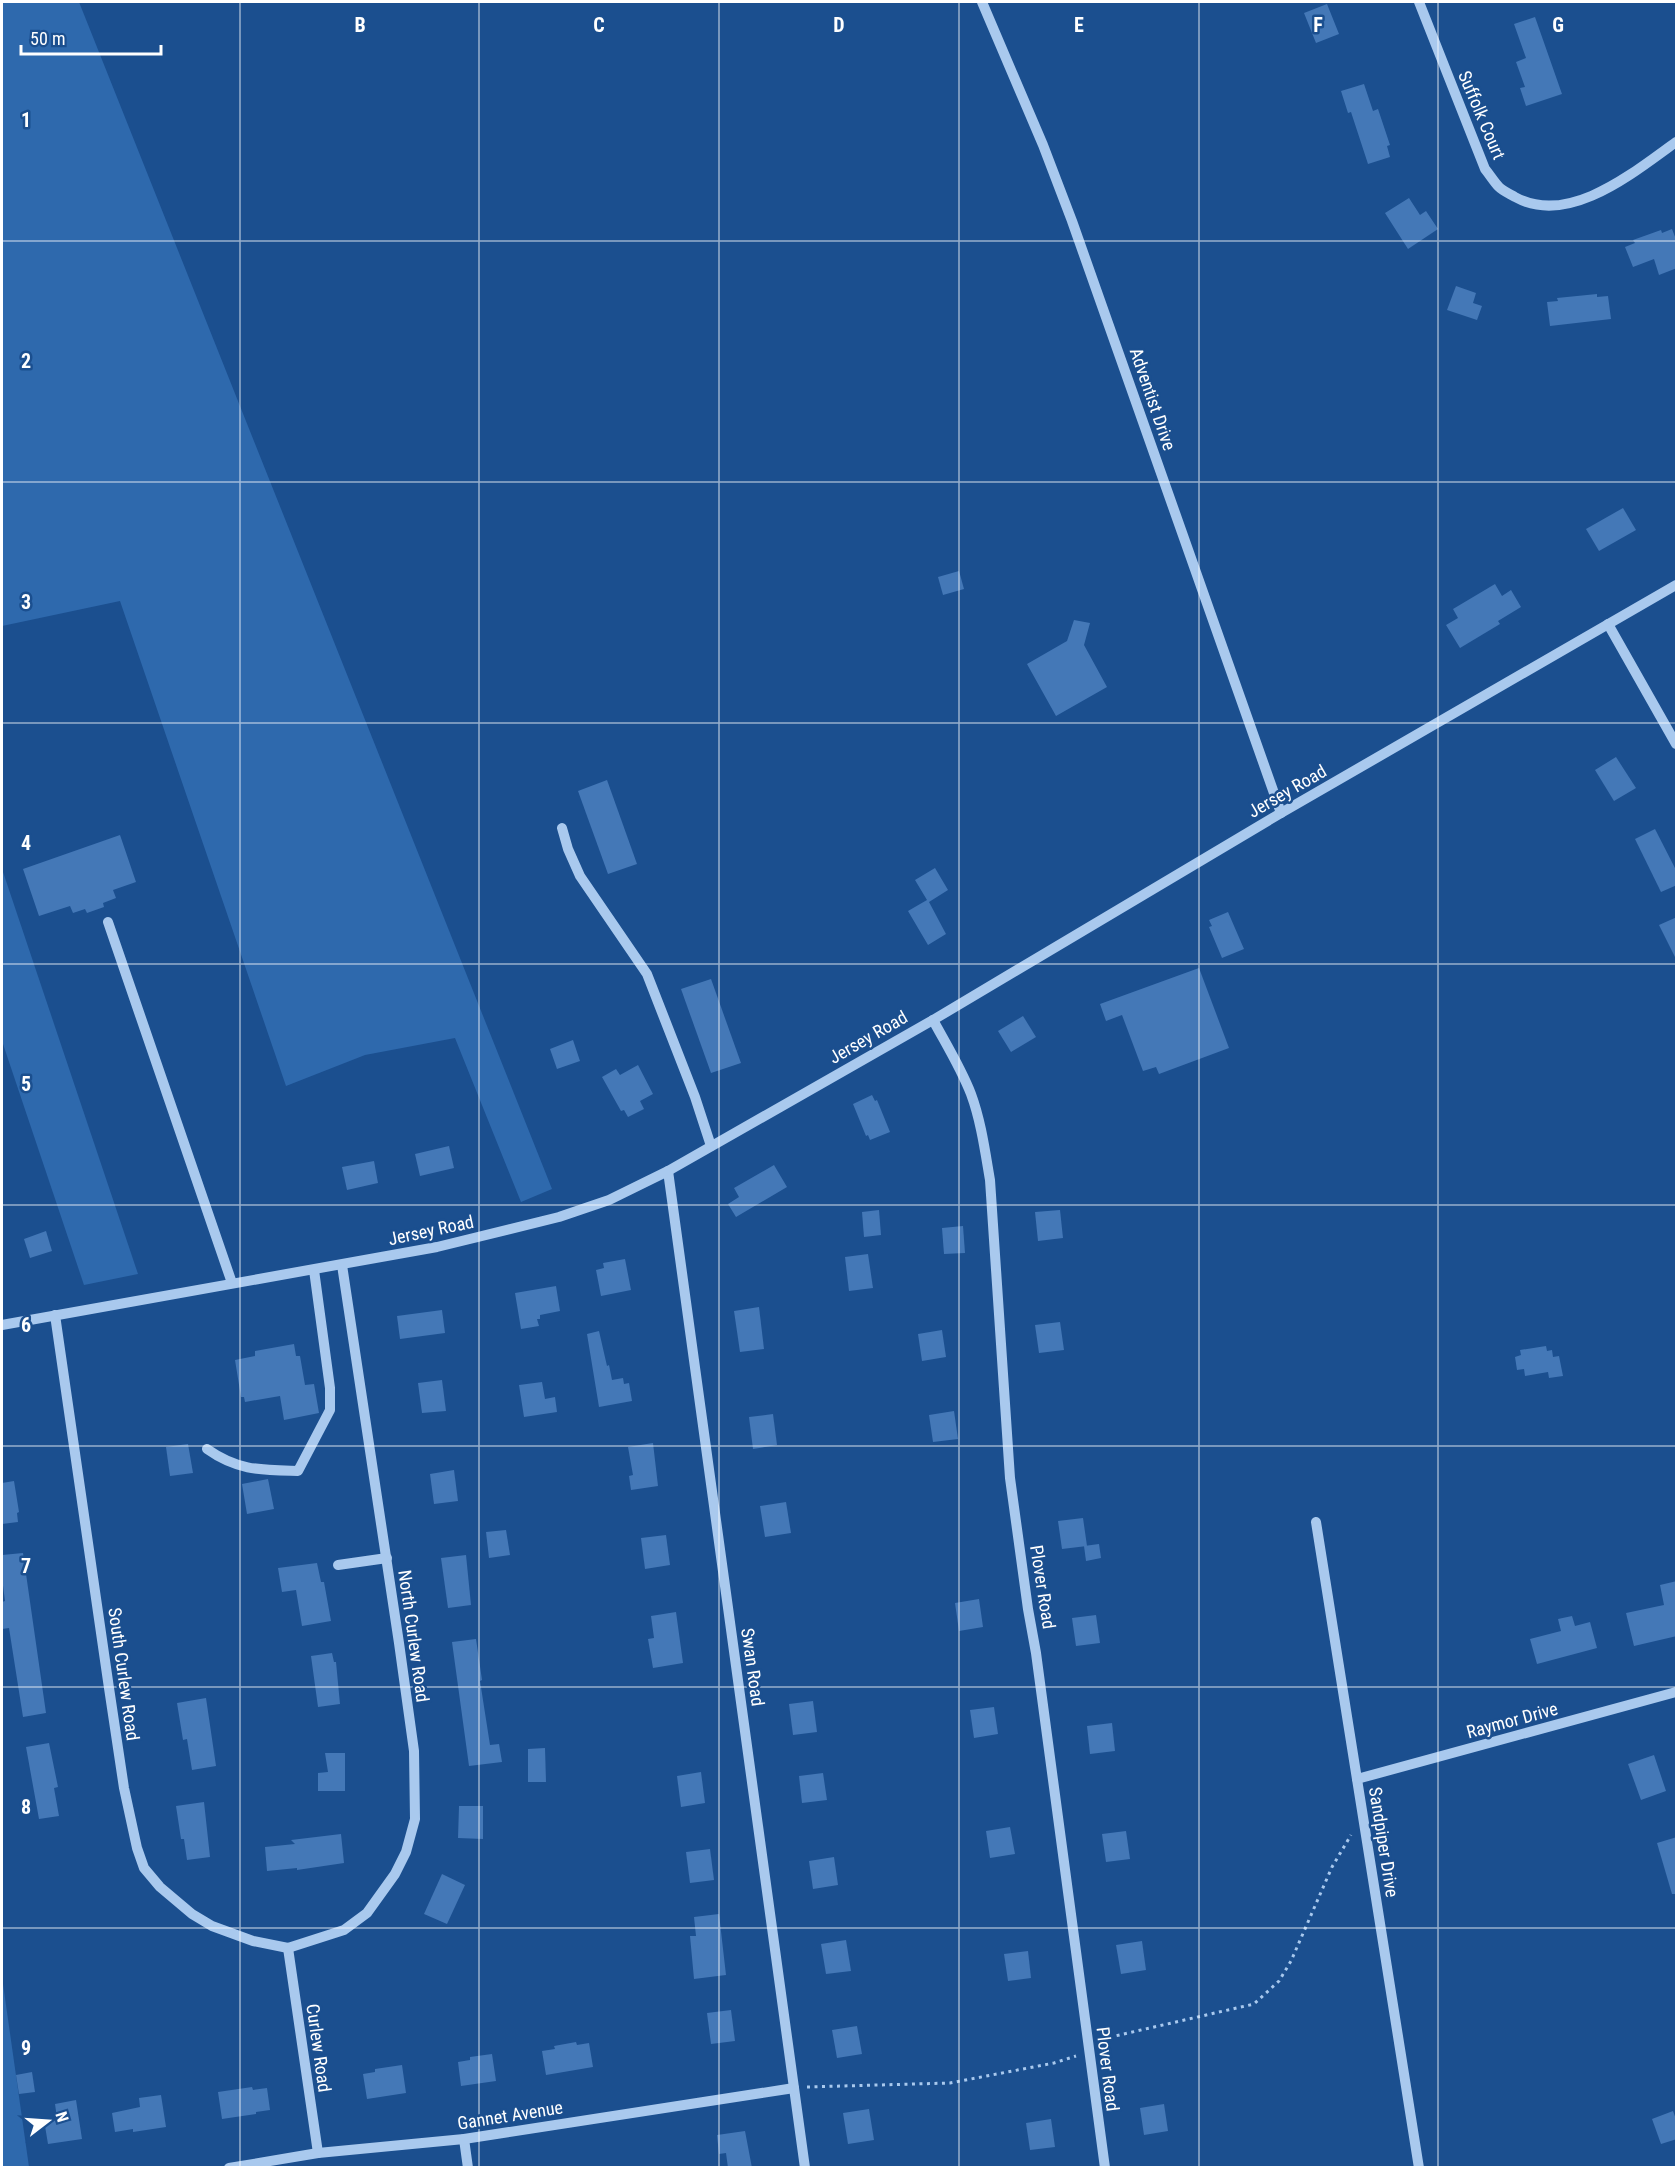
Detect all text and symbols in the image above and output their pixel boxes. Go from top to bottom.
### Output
text: B [354,13,366,37]
text: C [593,13,605,37]
text: D [833,13,845,37]
text: E [1074,13,1084,37]
text: F [1313,13,1323,37]
text: G [1552,13,1564,37]
scale bar [21,18,160,56]
text: 50 m [30,28,65,49]
street label: Suffolk Court [1454,68,1510,162]
text: 1 [21,108,31,132]
street label: Adventist Drive [1126,345,1180,453]
text: 2 [21,349,31,373]
text: 3 [21,590,31,614]
street label: Jersey Road [1244,760,1330,822]
text: 4 [21,831,31,855]
street label: Jersey Road [825,1006,911,1068]
text: 5 [21,1072,31,1096]
street label: Jersey Road [386,1211,476,1249]
text: 6 [21,1313,31,1337]
street label: Plover Road [1026,1543,1060,1631]
text: 7 [21,1554,31,1578]
street label: North Curlew Road [394,1569,434,1703]
street label: South Curlew Road [104,1606,144,1742]
street label: Swan Road [737,1627,769,1707]
street label: Raymor Drive [1464,1698,1560,1742]
street label: Sandpiper Drive [1365,1785,1403,1899]
text: 8 [21,1795,31,1819]
street label: Curlew Road [302,2003,336,2093]
street label: Plover Road [1092,2026,1124,2112]
text: 9 [21,2036,31,2060]
north arrow [18,2091,78,2151]
street label: Gannet Avenue [456,2096,564,2134]
text: N [51,2109,72,2124]

